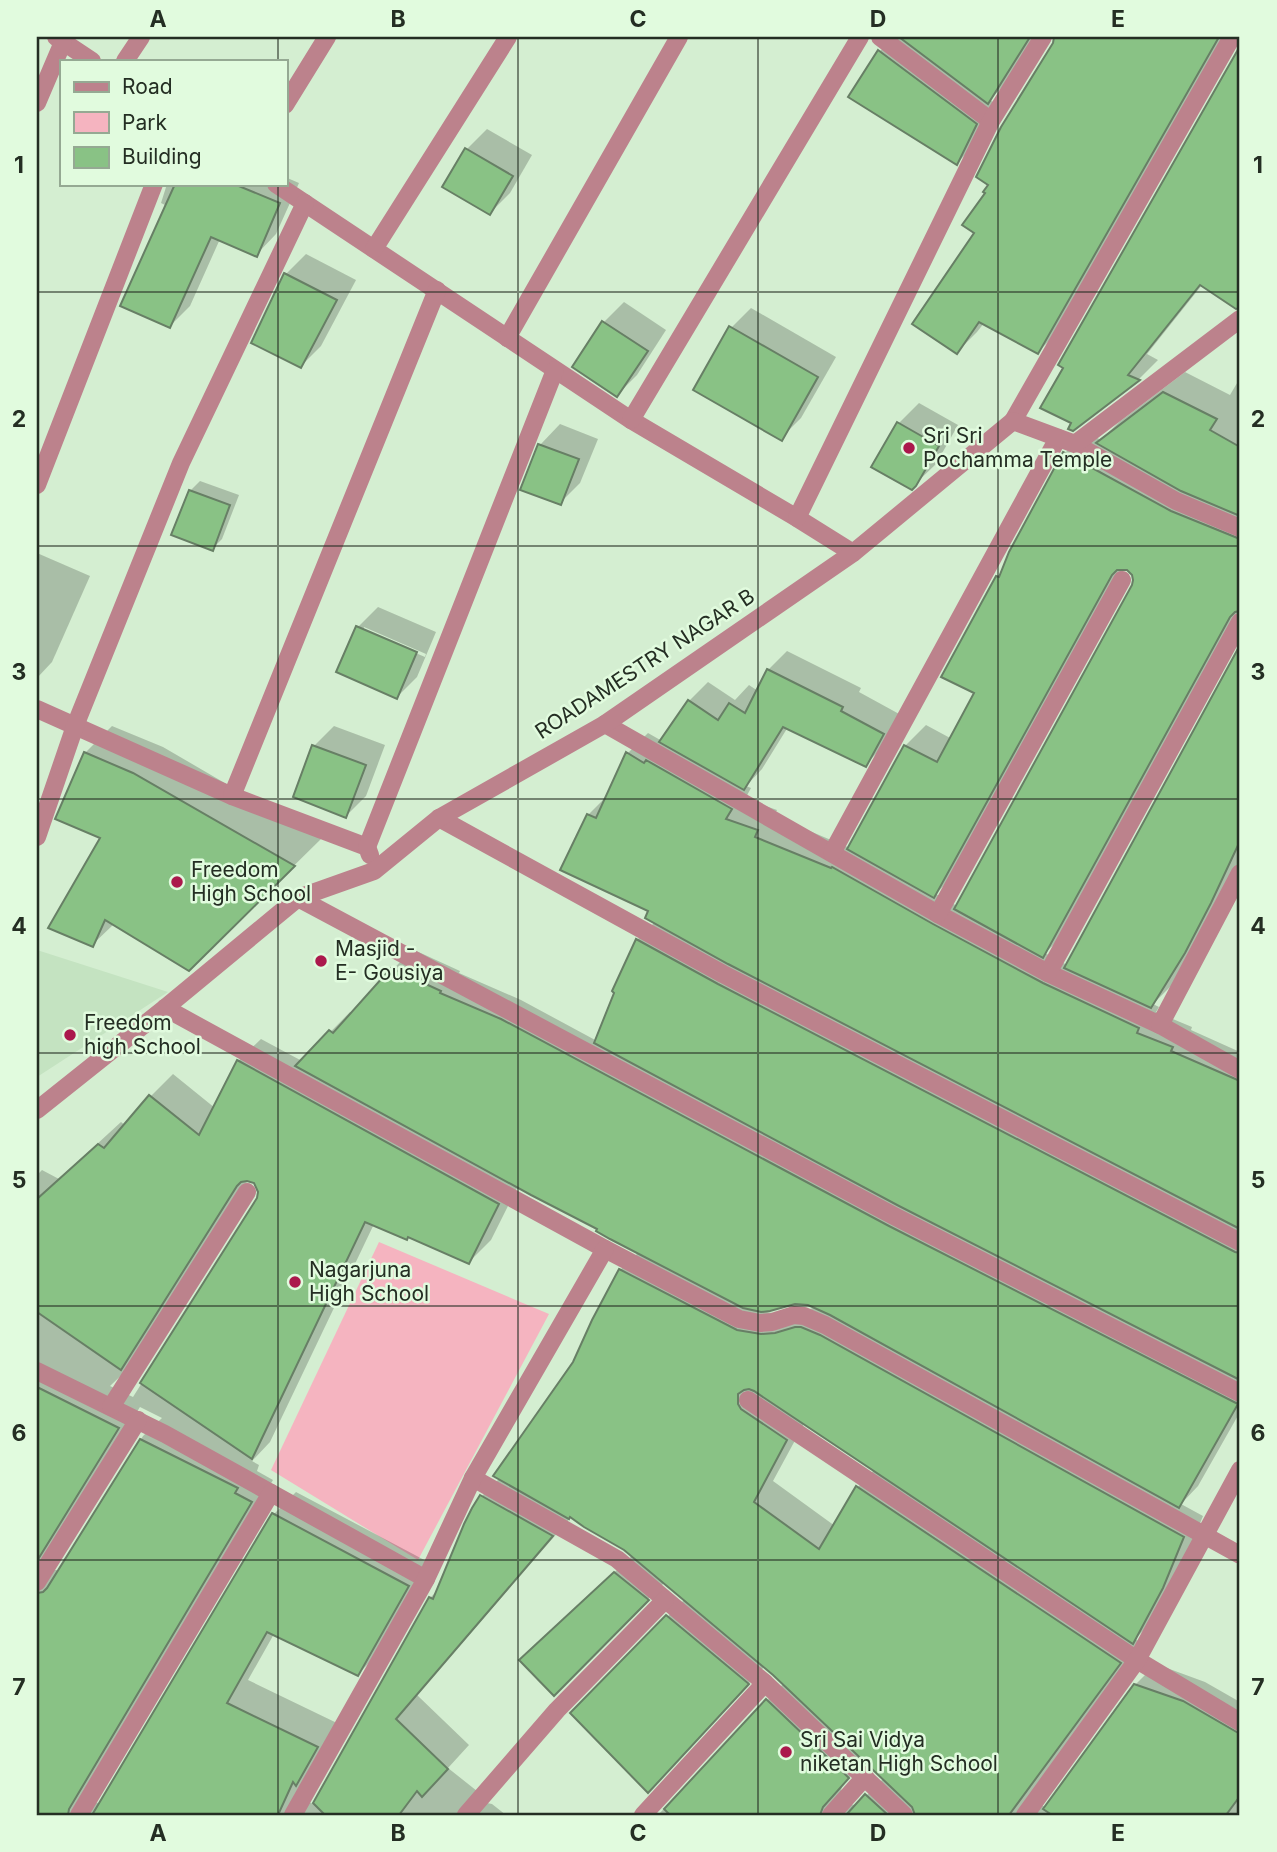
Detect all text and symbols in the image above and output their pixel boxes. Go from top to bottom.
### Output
text: A [149,5,167,33]
text: B [390,5,406,33]
text: C [629,5,647,33]
text: D [870,5,886,33]
text: E [1111,5,1125,33]
legend [60,60,287,186]
text: Road [122,74,173,99]
text: Park [122,110,167,135]
text: Building [122,144,202,169]
text: 1 [14,151,24,179]
text: 1 [1253,151,1263,179]
text: 2 [12,405,26,433]
text: 2 [1251,405,1265,433]
place label: Sri Sri Pochamma Temple [923,423,1112,472]
marker: Sri Sri Pochamma Temple [901,440,917,456]
street label: ROADAMESTRY NAGAR B [530,583,759,744]
text: 3 [12,658,26,686]
text: 3 [1251,658,1265,686]
place label: Freedom High School [191,857,311,906]
marker: Freedom High School [169,874,185,890]
text: 4 [11,912,27,940]
text: 4 [1250,912,1266,940]
place label: Masjid - E- Gousiya [335,936,444,985]
marker: Masjid - E- Gousiya [313,953,329,969]
place label: Freedom high School [84,1010,201,1059]
marker: Freedom high School [62,1027,78,1043]
text: 5 [12,1166,26,1194]
text: 5 [1251,1166,1265,1194]
place label: Nagarjuna High School [309,1257,429,1306]
marker: Nagarjuna High School [287,1274,303,1290]
text: 6 [12,1419,26,1447]
text: 6 [1251,1419,1265,1447]
text: 7 [12,1673,26,1701]
text: 7 [1251,1673,1265,1701]
place label: Sri Sai Vidya niketan High School [800,1727,998,1776]
marker: Sri Sai Vidya niketan High School [778,1744,794,1760]
text: A [149,1819,167,1847]
text: B [390,1819,406,1847]
text: C [629,1819,647,1847]
text: D [870,1819,886,1847]
text: E [1111,1819,1125,1847]

